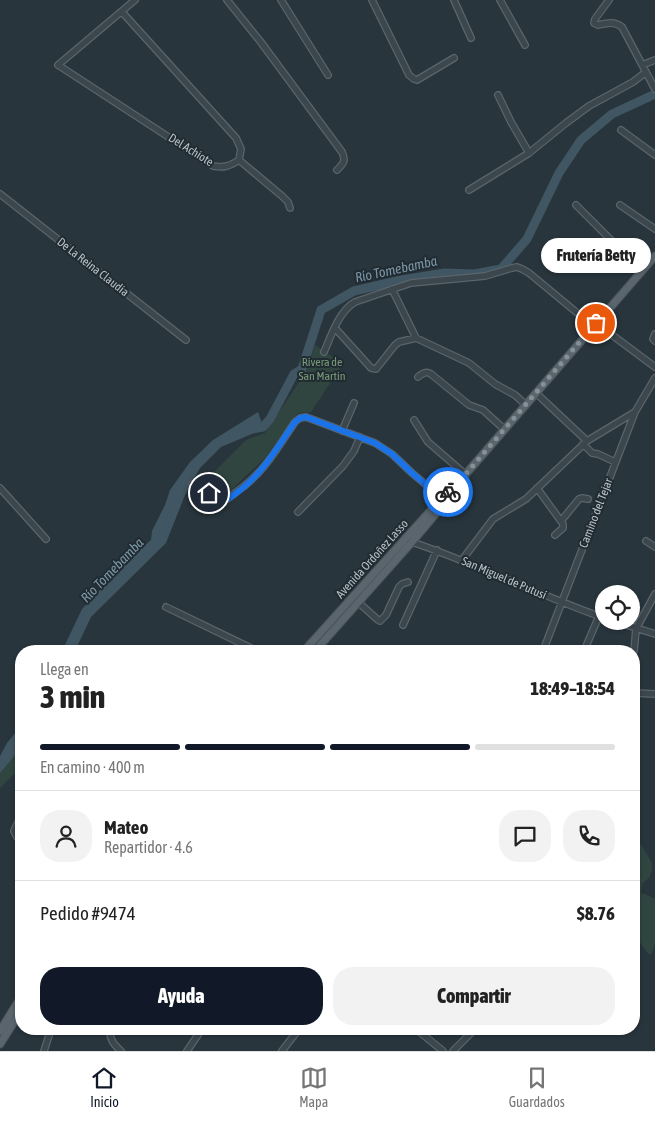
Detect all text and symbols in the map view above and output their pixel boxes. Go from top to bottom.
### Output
street label: Del Achiote [166,131,216,169]
street label: De La Reina Claudia [54,235,132,299]
callout: Frutería Betty [541,238,651,273]
text: Frutería Betty [557,246,635,264]
water label: Río Tomebamba [354,252,439,285]
pin [575,302,617,344]
icon: bag [582,309,610,337]
park label: Rivera de San Martin [298,355,346,383]
courier [423,467,473,517]
pin [188,472,230,514]
street label: Camino del Tejar [576,476,616,550]
icon: bike [434,478,462,506]
icon: home [195,479,223,507]
street label: Avenida Ordoñez Lasso [333,516,411,601]
water label: Río Tomebamba [77,534,147,606]
street label: San Miguel de Putusí [459,554,549,602]
map controls [595,585,640,630]
button: locate [595,585,640,630]
text: Llega en [40,660,89,678]
text: 18:49–18:54 [530,677,615,699]
text: 3 min [40,678,105,715]
text: En camino · 400 m [40,758,145,776]
button: person [40,810,92,862]
button: chat [499,810,551,862]
button: phone [563,810,615,862]
text: Mateo [104,816,148,838]
text: Repartidor · 4.6 [104,838,193,856]
text: Pedido #9474 [40,902,136,924]
text: $8.76 [577,902,615,924]
button: Ayuda [40,967,323,1025]
button: Compartir [333,967,615,1025]
tab: Inicio [90,1064,119,1110]
tab: Mapa [299,1064,328,1110]
tab: Guardados [509,1064,565,1110]

